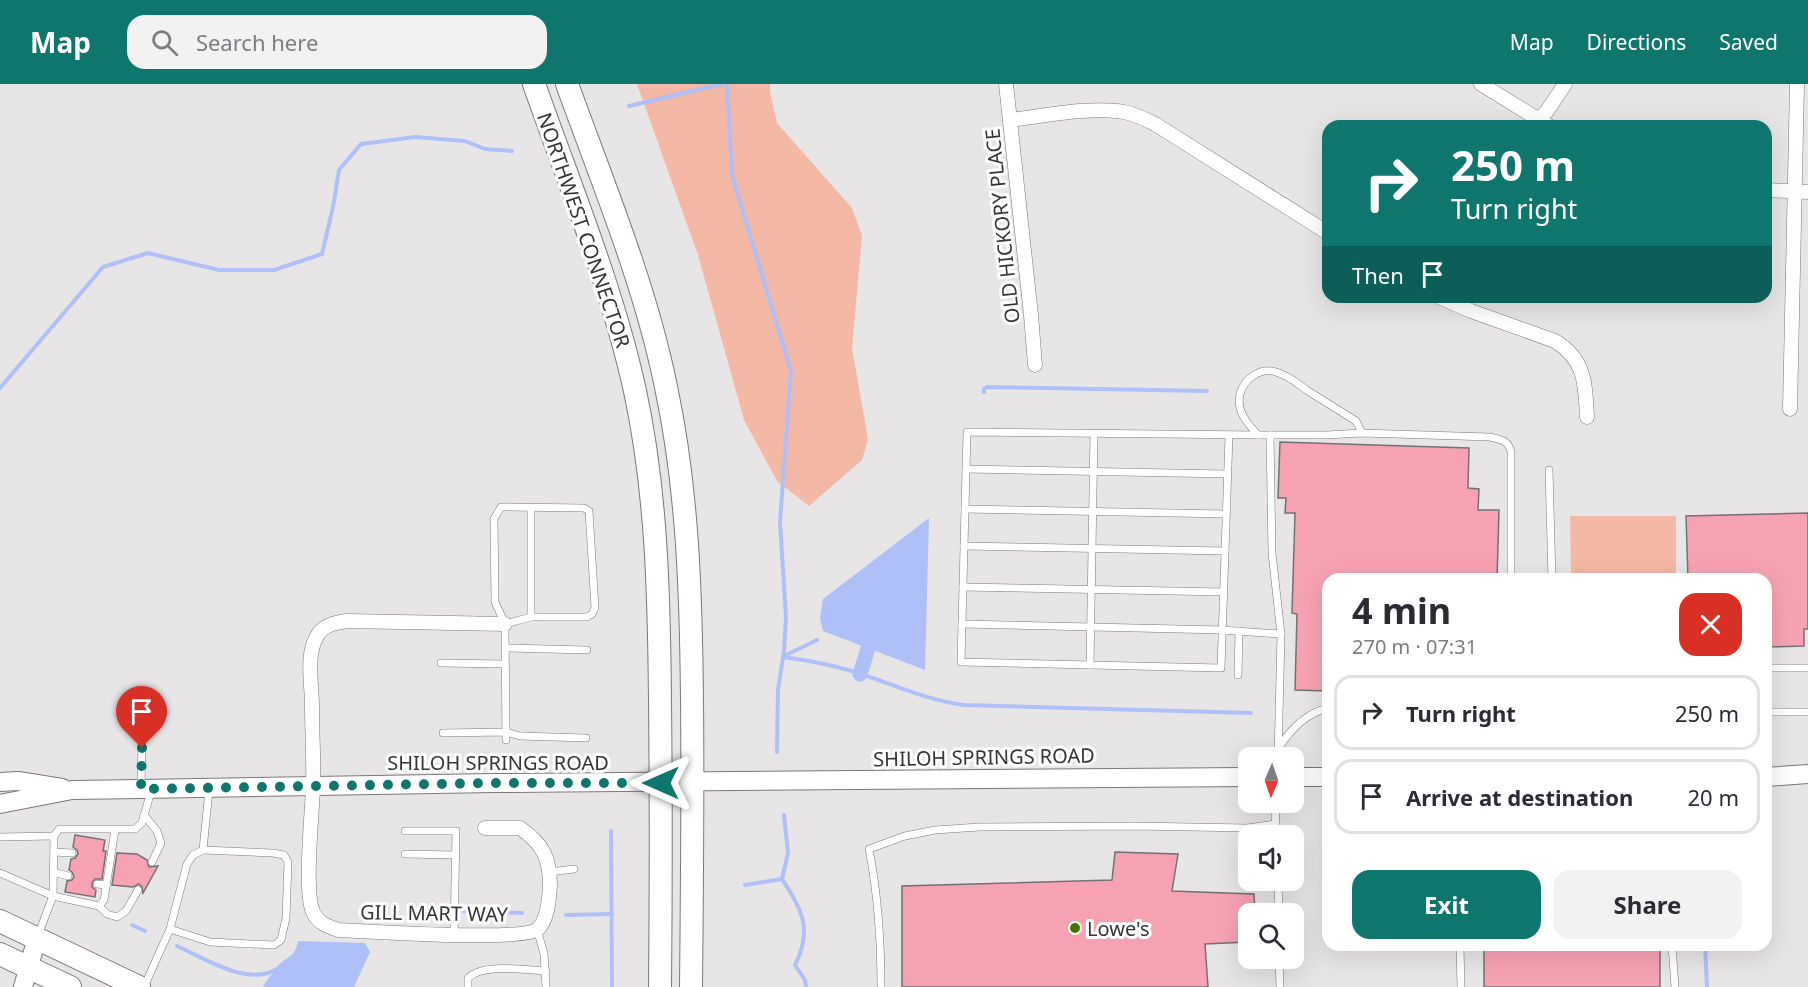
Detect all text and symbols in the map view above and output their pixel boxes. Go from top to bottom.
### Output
search box [127,15,547,69]
text: Map [30,23,91,61]
icon: search [148,26,181,59]
text: Search here [196,27,318,57]
text: Map [1510,28,1554,56]
text: Directions [1587,28,1686,56]
text: Saved [1719,28,1778,56]
street label: NORTHWEST CONNECTOR [531,109,637,352]
street label: OLD HICKORY PLACE [978,127,1026,325]
text: 250 m [1451,136,1575,193]
icon: right [1352,144,1430,222]
text: Turn right [1451,190,1577,227]
icon: arrive [1416,258,1449,291]
text: Then [1352,260,1404,290]
text: 4 min [1352,586,1451,635]
button: close [1679,593,1742,656]
text: 270 m · 07:31 [1352,633,1477,660]
pin [116,686,167,748]
icon: arrive [125,695,158,728]
icon: right [1355,696,1388,729]
text: Turn right [1406,698,1516,728]
text: 250 m [1675,698,1739,728]
street label: SHILOH SPRINGS ROAD [873,742,1095,772]
north arrow [1238,747,1304,813]
map controls [1238,747,1304,969]
street label: SHILOH SPRINGS ROAD [387,749,609,776]
position arrow [629,751,693,815]
icon: arrive [1355,780,1388,813]
text: Arrive at destination [1406,782,1633,812]
text: 20 m [1688,782,1739,812]
button: sound [1238,825,1304,891]
button: Exit [1352,870,1541,939]
button: Share [1553,870,1742,939]
street label: GILL MART WAY [360,898,509,928]
button: search [1238,903,1304,969]
place label: Lowe's [1087,915,1149,942]
marker: Lowe's [1068,921,1082,935]

